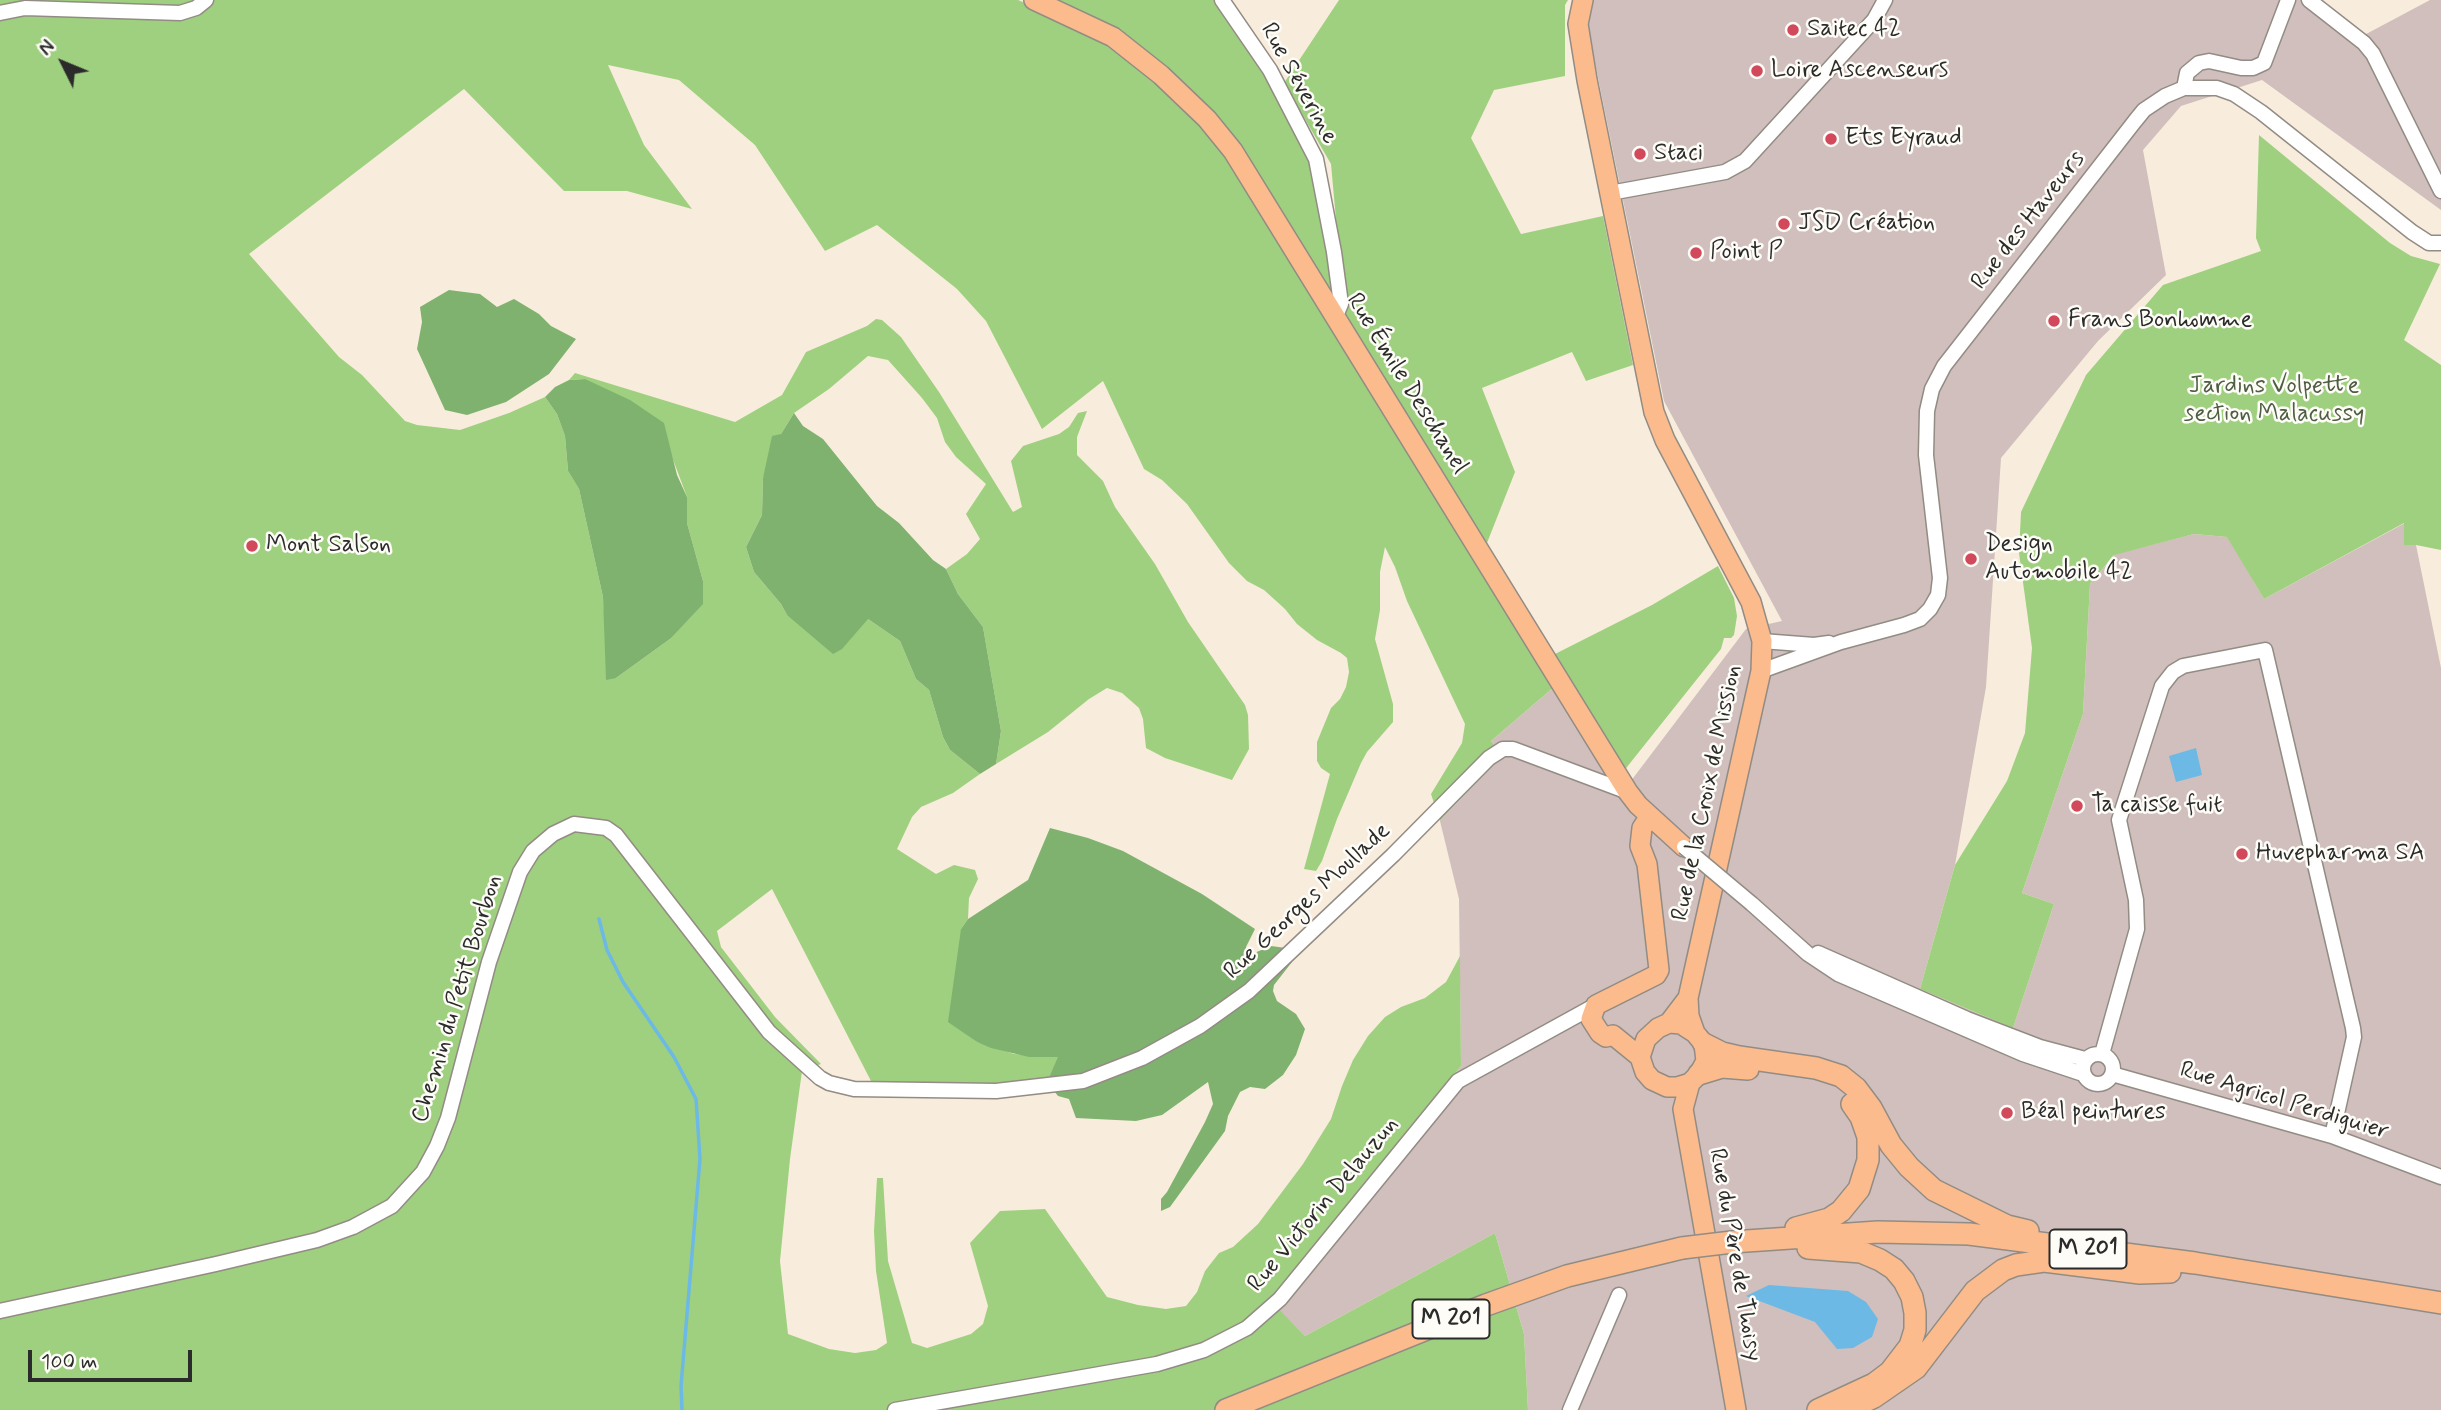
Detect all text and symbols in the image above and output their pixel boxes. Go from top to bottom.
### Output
place label: Saitec 42 [1807,16,1901,44]
street label: Rue Séverine [1253,18,1343,150]
marker: Saitec 42 [1785,22,1801,38]
north arrow [28,28,98,98]
text: N [34,35,61,61]
place label: Loire Ascenseurs [1771,57,1948,85]
marker: Loire Ascenseurs [1749,63,1765,79]
place label: Ets Eyraud [1845,125,1962,153]
marker: Ets Eyraud [1823,131,1839,147]
place label: Staci [1654,140,1703,168]
marker: Staci [1632,146,1648,162]
street label: Rue des Haveurs [1966,146,2092,296]
place label: JSD Création [1798,210,1935,238]
marker: JSD Création [1776,216,1792,232]
place label: Point P [1710,239,1783,267]
marker: Point P [1688,245,1704,261]
street label: Rue Émile Deschanel [1339,288,1473,480]
place label: Frans Bonhomme [2068,307,2252,335]
marker: Frans Bonhomme [2046,313,2062,329]
park label: Jardins Volpette section Malacussy [2184,373,2364,429]
place label: Design Automobile 42 [1985,531,2133,587]
place label: Mont Salson [266,532,391,560]
marker: Mont Salson [244,538,260,554]
marker: Design Automobile 42 [1963,551,1979,567]
street label: Rue de la Croix de Mission [1667,662,1749,924]
place label: Ta caisse fuit [2091,792,2222,820]
marker: Ta caisse fuit [2069,798,2085,814]
street label: Rue Georges Moullade [1219,817,1397,987]
place label: Huvepharma SA [2256,840,2425,868]
marker: Huvepharma SA [2234,846,2250,862]
street label: Chemin du Petit Bourbon [407,872,509,1126]
street label: Rue Agricol Perdiguier [2176,1056,2392,1148]
place label: Béal peintures [2021,1099,2166,1127]
marker: Béal peintures [1999,1105,2015,1121]
street label: Rue Victorin Delauzun [1242,1112,1406,1298]
street label: Rue du Père de Thoisy [1701,1146,1767,1364]
road number: M 201 [2050,1230,2126,1268]
road number: M 201 [1412,1300,1490,1338]
scale bar [32,1336,196,1380]
text: 100 m [41,1348,97,1376]

